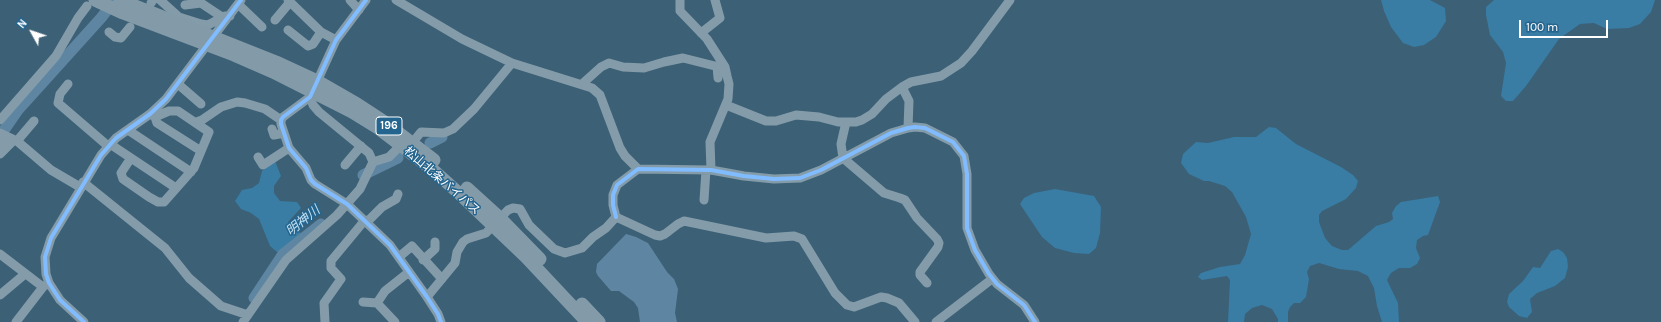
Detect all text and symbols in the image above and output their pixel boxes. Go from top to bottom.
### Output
north arrow [12,12,52,52]
scale bar [1521,12,1610,38]
text: N [15,17,30,31]
text: 100 m [1526,20,1558,34]
road number: 196 [376,117,402,135]
street label: 松山北条バイパス [401,144,483,218]
water label: 明神川 [283,203,323,239]

